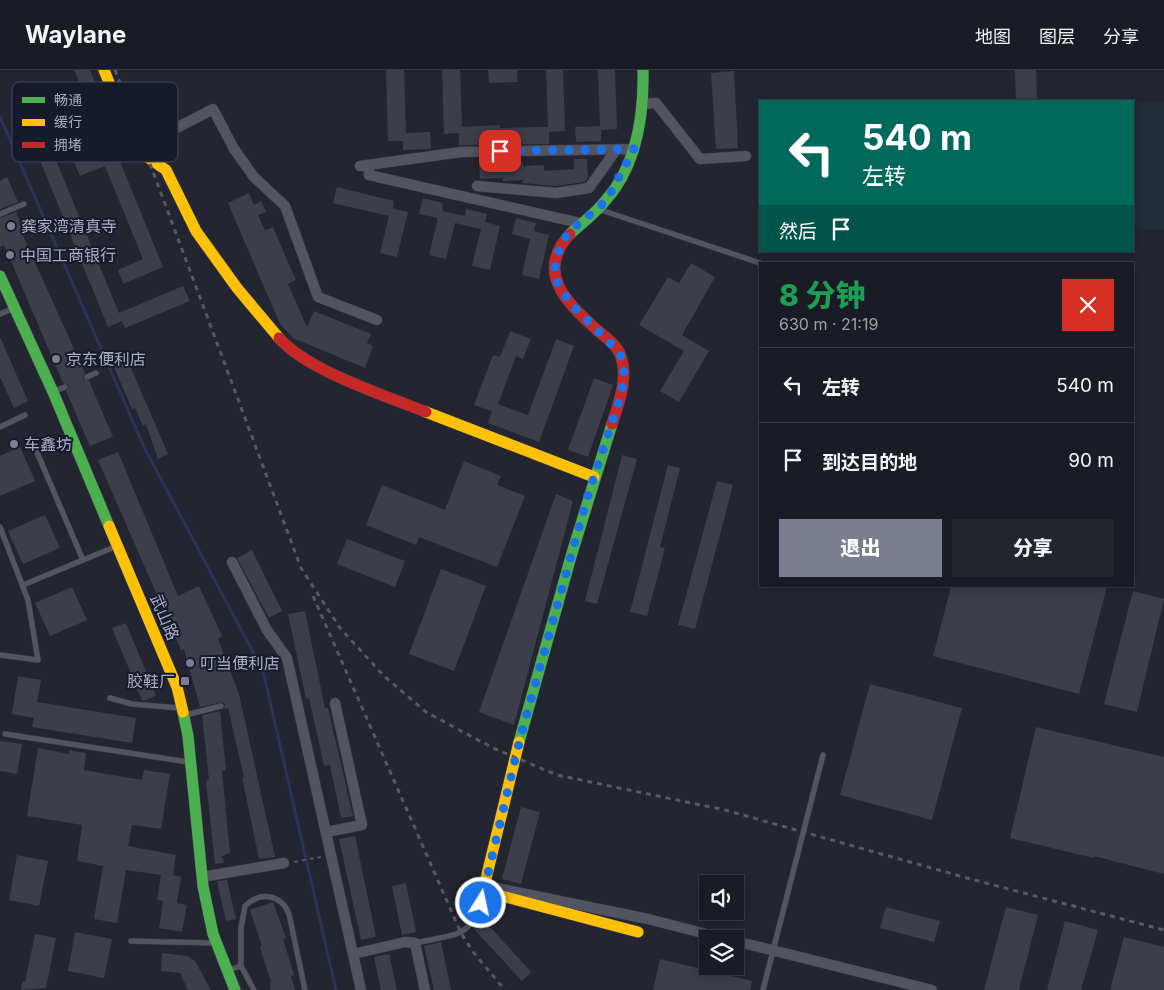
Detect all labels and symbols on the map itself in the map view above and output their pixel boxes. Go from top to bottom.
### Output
legend [12,82,178,162]
text: 畅通 [54,91,82,108]
text: 缓行 [54,113,82,130]
pin [479,130,521,172]
text: 拥堵 [54,136,82,153]
place label: 龚家湾清真寺 [21,216,117,236]
marker: 龚家湾清真寺 [5,220,17,232]
place label: 中国工商银行 [20,245,116,265]
marker: 中国工商银行 [4,249,16,261]
place label: 京东便利店 [66,349,146,369]
marker: 京东便利店 [50,353,62,365]
place label: 车鑫坊 [24,434,72,454]
marker: 车鑫坊 [8,438,20,450]
street label: 武山路 [146,591,184,643]
place label: 叮当便利店 [200,653,280,673]
marker: 叮当便利店 [184,657,196,669]
place label: 胶鞋厂 [127,671,175,691]
marker: 胶鞋厂 [179,675,191,687]
position arrow [454,876,506,928]

